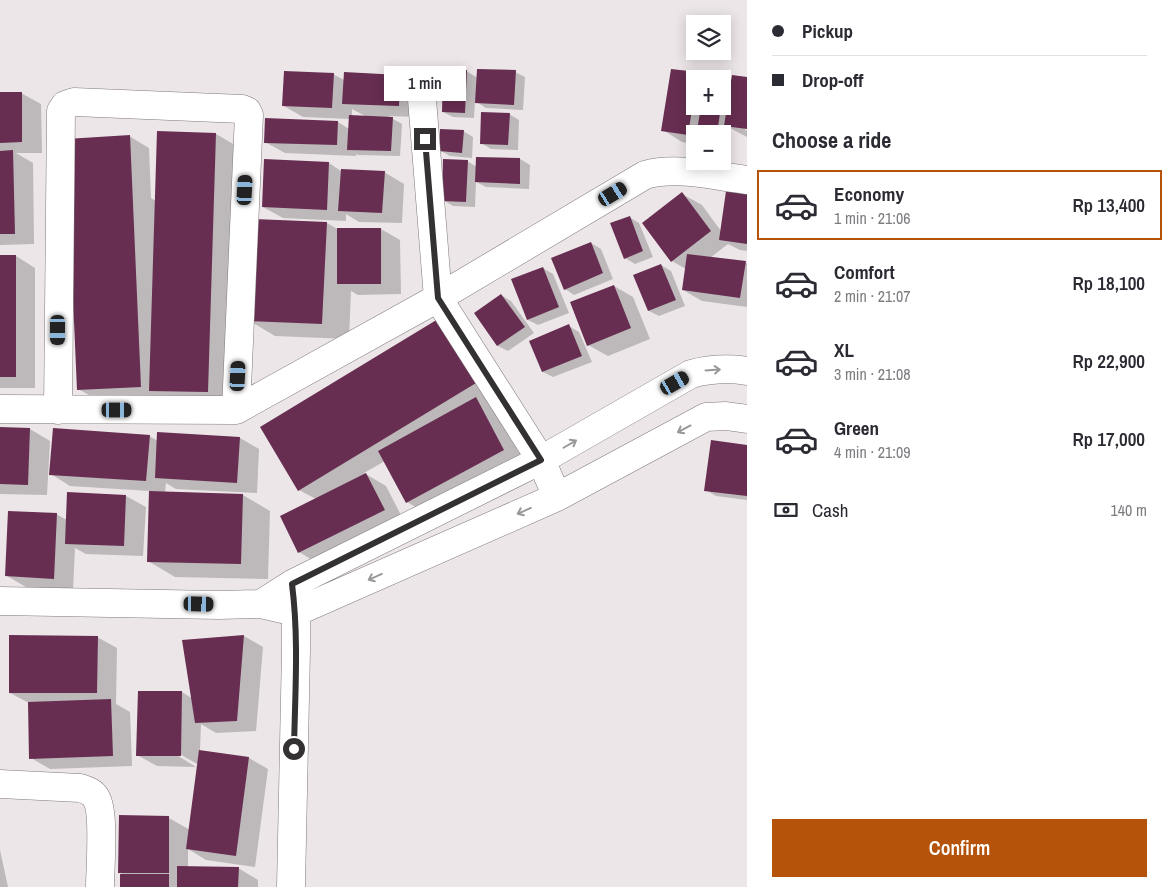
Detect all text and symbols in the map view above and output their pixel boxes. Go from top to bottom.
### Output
map controls [686,15,731,170]
button: layers [686,15,731,60]
text: Pickup [802,18,853,44]
callout: 1 min [384,66,466,102]
text: Drop-off [802,67,863,93]
button: + [686,70,731,115]
text: 1 min [408,72,442,94]
button: − [686,125,731,170]
text: Choose a ride [772,125,891,155]
route end [414,128,436,150]
car [236,175,253,205]
car [596,180,629,208]
text: Economy [834,181,904,207]
icon: car [774,183,819,228]
text: Rp 13,400 [1073,192,1145,218]
text: 1 min · 21:06 [834,207,911,229]
text: Comfort [834,259,895,285]
icon: car [774,261,819,306]
text: Rp 18,100 [1073,270,1145,296]
text: 2 min · 21:07 [834,285,911,307]
car [50,315,65,345]
text: XL [834,337,854,363]
icon: car [774,339,819,384]
text: Rp 22,900 [1073,348,1145,374]
car [229,361,246,391]
text: 3 min · 21:08 [834,363,911,385]
one-way arrow [705,365,721,375]
car [658,369,691,397]
car [102,403,132,418]
text: Green [834,415,879,441]
icon: car [774,417,819,462]
one-way arrow [677,425,692,434]
text: Rp 17,000 [1073,426,1145,452]
one-way arrow [562,438,577,448]
text: 4 min · 21:09 [834,441,911,463]
icon: cash [772,496,800,524]
text: Cash [812,497,848,523]
text: 140 m [1111,499,1147,521]
one-way arrow [517,507,532,517]
one-way arrow [368,572,383,582]
car [183,596,214,612]
route start [283,738,305,760]
button: Confirm [772,819,1147,877]

